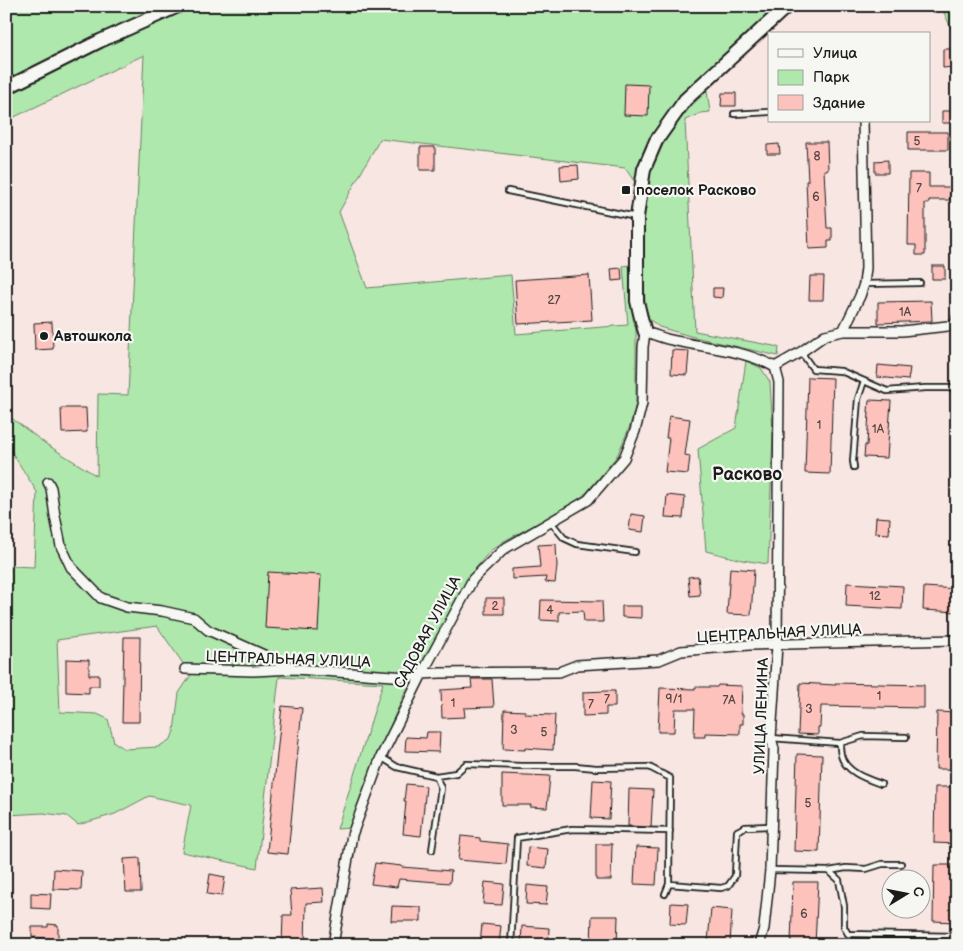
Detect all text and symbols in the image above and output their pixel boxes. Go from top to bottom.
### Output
legend [768,32,930,122]
text: Улица [813,44,858,63]
text: Парк [813,68,850,87]
text: Здание [813,94,865,113]
house number: 5 [914,134,921,149]
house number: 8 [814,149,821,164]
place label: поселок Расково [636,181,756,200]
house number: 7 [916,181,922,196]
marker: поселок Расково [620,184,632,196]
house number: 6 [812,190,820,205]
house number: 27 [548,293,561,308]
house number: 1А [899,305,912,320]
place label: Автошкола [53,327,132,346]
marker: Автошкола [38,330,50,342]
house number: 1 [817,418,821,433]
house number: 1А [872,422,885,437]
district label: Расково [712,464,782,485]
street label: САДОВАЯ УЛИЦА [390,572,466,692]
house number: 12 [869,589,881,604]
house number: 2 [491,599,499,614]
house number: 4 [546,603,554,618]
street label: ЦЕНТРАЛЬНАЯ УЛИЦА [696,620,863,647]
street label: ЦЕНТРАЛЬНАЯ УЛИЦА [205,647,372,672]
street label: УЛИЦА ЛЕНИНА [750,656,773,775]
house number: 1 [877,689,881,704]
house number: 7 [604,692,610,707]
house number: 9/1 [665,692,683,707]
house number: 7А [722,693,736,708]
house number: 1 [451,696,455,711]
house number: 7 [588,697,594,712]
house number: 3 [805,702,813,717]
house number: 3 [510,723,518,738]
house number: 5 [541,725,548,740]
house number: 5 [805,796,812,811]
north arrow [880,868,930,918]
text: С [909,886,928,898]
house number: 6 [800,907,808,922]

